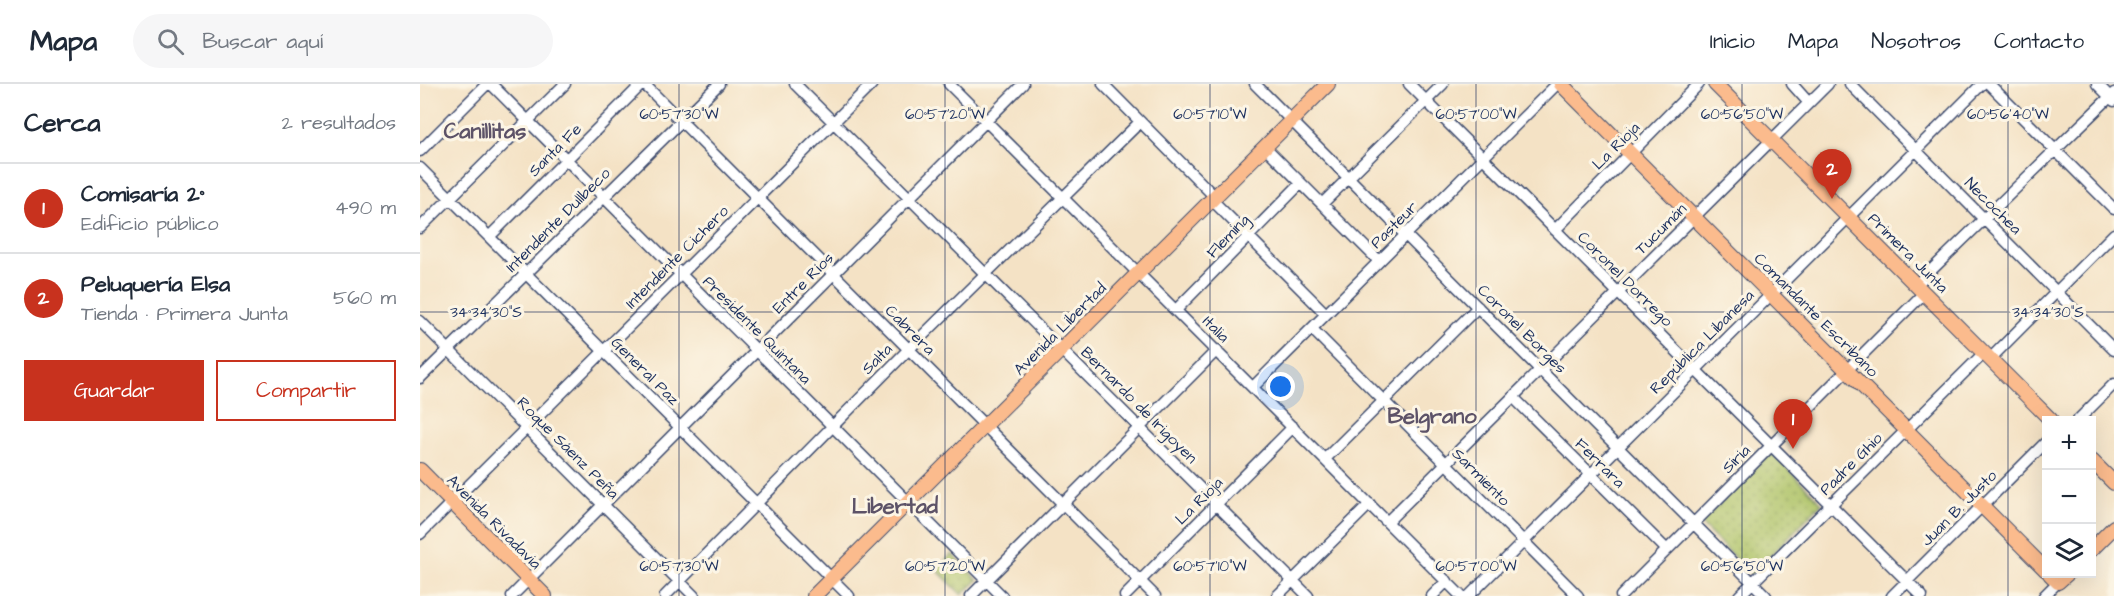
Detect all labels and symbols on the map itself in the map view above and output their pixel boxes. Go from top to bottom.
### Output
text: 60°57'30"W [639,104,719,125]
text: 60°57'20"W [905,104,985,125]
text: 60°57'10"W [1173,104,1247,125]
text: 60°57'00"W [1435,104,1517,125]
text: 60°56'50"W [1701,104,1783,125]
text: 60°56'40"W [1967,104,2049,125]
district label: Canillitas [444,116,526,147]
street label: La Rioja [1587,117,1645,175]
street label: Santa Fe [523,118,587,182]
pin: 2 [1812,150,1852,199]
street label: Intendente Dullbeco [501,163,615,277]
street label: Necochea [1960,173,2026,239]
street label: Pasteur [1366,196,1423,253]
street label: Tucumán [1630,198,1692,260]
street label: Intendente Cichero [620,200,734,314]
street label: Primera Junta [1863,208,1953,298]
street label: Fleming [1202,209,1255,264]
street label: Coronel Dorrego [1572,226,1678,332]
street label: Entre Ríos [767,247,839,319]
street label: Comandante Escribano [1749,248,1883,382]
street label: Presidente Quintana [698,271,816,389]
street label: Avenida Libertad [1009,278,1111,380]
street label: Coronel Borges [1472,280,1571,379]
street label: República Libanesa [1645,285,1759,399]
street label: Cabrera [880,300,940,360]
text: 34°34'30"S [450,302,522,323]
text: 34°34'30"S [2012,302,2084,323]
street label: Italia [1198,311,1234,347]
street label: General Paz [606,332,684,410]
street label: Salta [857,339,897,379]
street label: Bernardo de Irigoyen [1075,342,1202,469]
your location [1266,372,1295,401]
street label: Roque Sáenz Peña [512,392,624,504]
pin: 1 [1774,400,1812,449]
district label: Belgrano [1387,401,1477,433]
street label: Padre Ghio [1815,428,1887,500]
street label: Ferrara [1570,433,1630,493]
street label: Siria [1717,440,1755,478]
street label: Sarmiento [1447,443,1515,511]
street label: Juan B. Justo [1916,465,2002,551]
street label: Avenida Rivadavia [442,470,546,574]
street label: La Rioja [1170,472,1228,530]
district label: Libertad [852,491,939,522]
text: 60°57'30"W [639,556,719,577]
text: 60°57'20"W [905,556,985,577]
text: 60°57'10"W [1173,556,1247,577]
text: 60°57'00"W [1435,556,1517,577]
text: 60°56'50"W [1701,556,1783,577]

